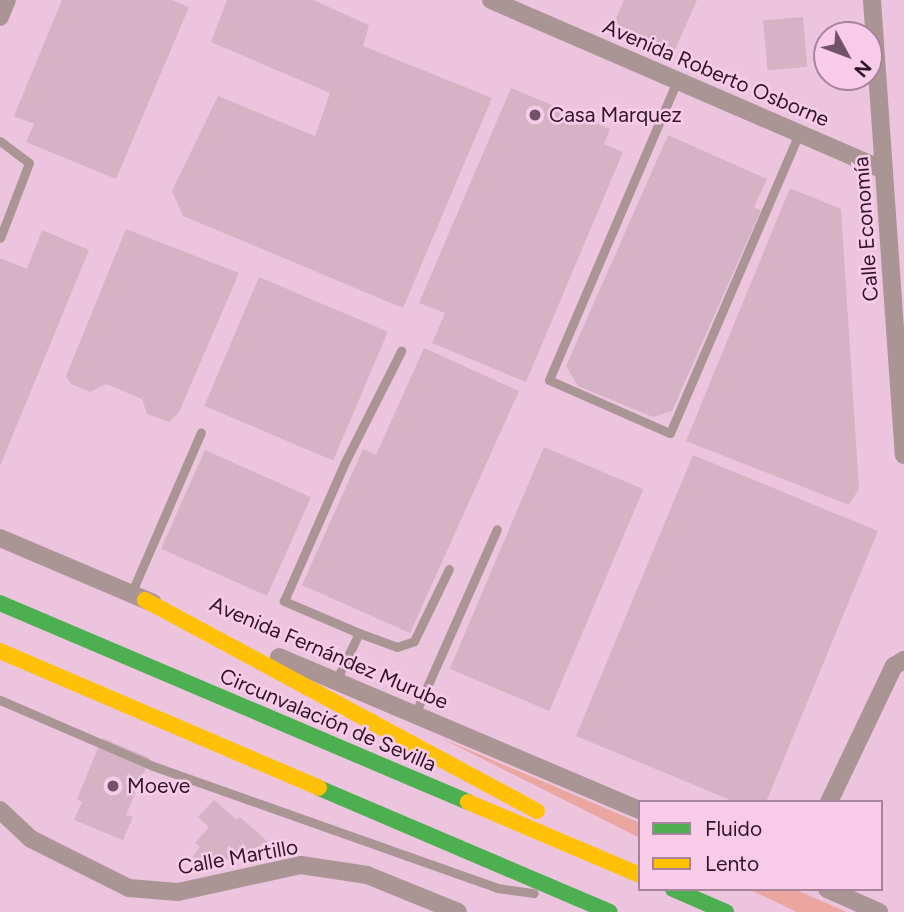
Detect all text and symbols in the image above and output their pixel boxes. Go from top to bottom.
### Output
street label: Avenida Roberto Osborne [599,14,833,132]
north arrow [813,21,883,91]
text: N [849,56,876,82]
place label: Casa Marquez [549,102,682,128]
marker: Casa Marquez [527,107,543,123]
street label: Calle Economía [848,156,884,302]
street label: Avenida Fernández Murube [206,591,452,715]
street label: Circunvalación de Sevilla [216,663,440,777]
place label: Moeve [127,773,190,799]
marker: Moeve [105,778,121,794]
legend [638,800,883,891]
text: Fluido [705,816,762,841]
street label: Calle Martillo [176,834,300,880]
text: Lento [705,851,759,876]

